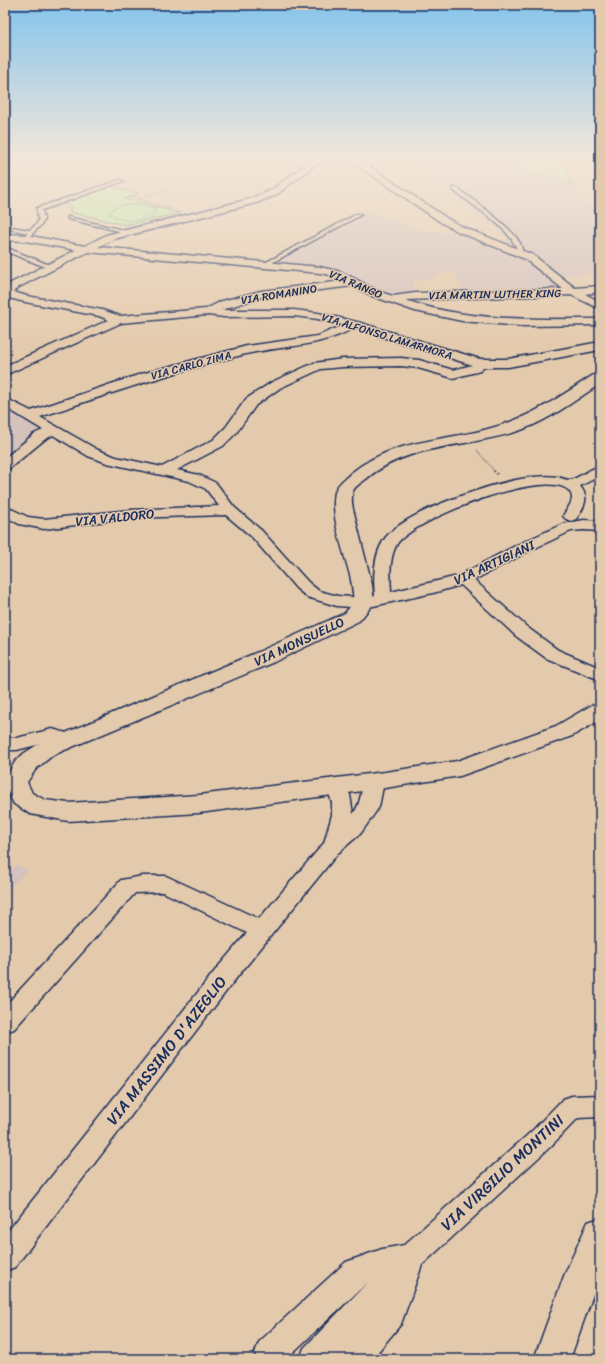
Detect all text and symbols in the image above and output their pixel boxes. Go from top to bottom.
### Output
street label: VIA RANGO [326,265,385,304]
street label: VIA ROMANINO [240,279,318,310]
street label: VIA MARTIN LUTHER KING [429,284,562,305]
street label: VIA ALFONSO LAMARMORA [319,308,455,365]
street label: VIA CARLO ZIMA [149,346,233,385]
street label: VIA VALDORO [74,502,156,533]
street label: VIA ARTIGIANI [450,533,539,591]
street label: VIA MONSUELLO [250,610,348,673]
street label: VIA MASSIMO D'AZEGLIO [98,969,234,1132]
street label: VIA VIRGILIO MONTINI [433,1107,571,1238]

